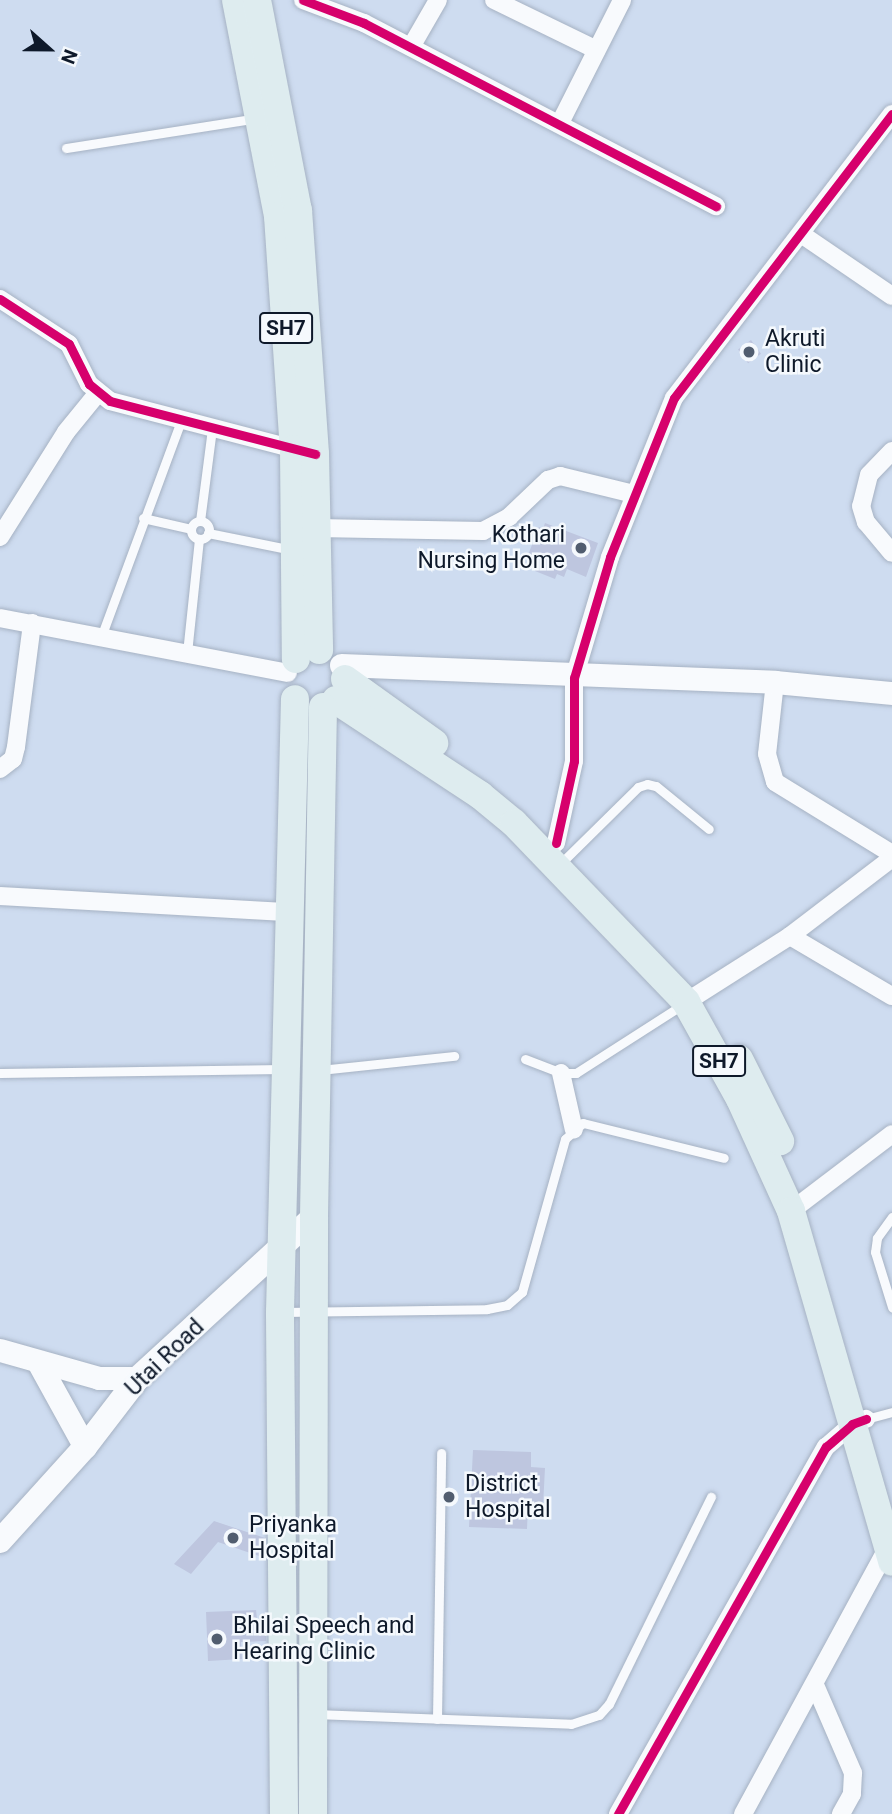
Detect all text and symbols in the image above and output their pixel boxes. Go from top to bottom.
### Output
north arrow [14,14,84,84]
text: N [56,46,82,67]
road number: SH7 [258,310,314,346]
place label: Akruti Clinic [765,325,825,379]
marker: Akruti Clinic [739,342,759,362]
place label: Kothari Nursing Home [417,521,565,575]
marker: Kothari Nursing Home [571,538,591,558]
road number: SH7 [691,1044,747,1078]
street label: Utai Road [120,1314,210,1402]
place label: District Hospital [465,1470,551,1524]
marker: District Hospital [439,1487,459,1507]
place label: Priyanka Hospital [249,1511,337,1565]
marker: Priyanka Hospital [223,1528,243,1548]
place label: Bhilai Speech and Hearing Clinic [233,1612,415,1666]
marker: Bhilai Speech and Hearing Clinic [207,1629,227,1649]

